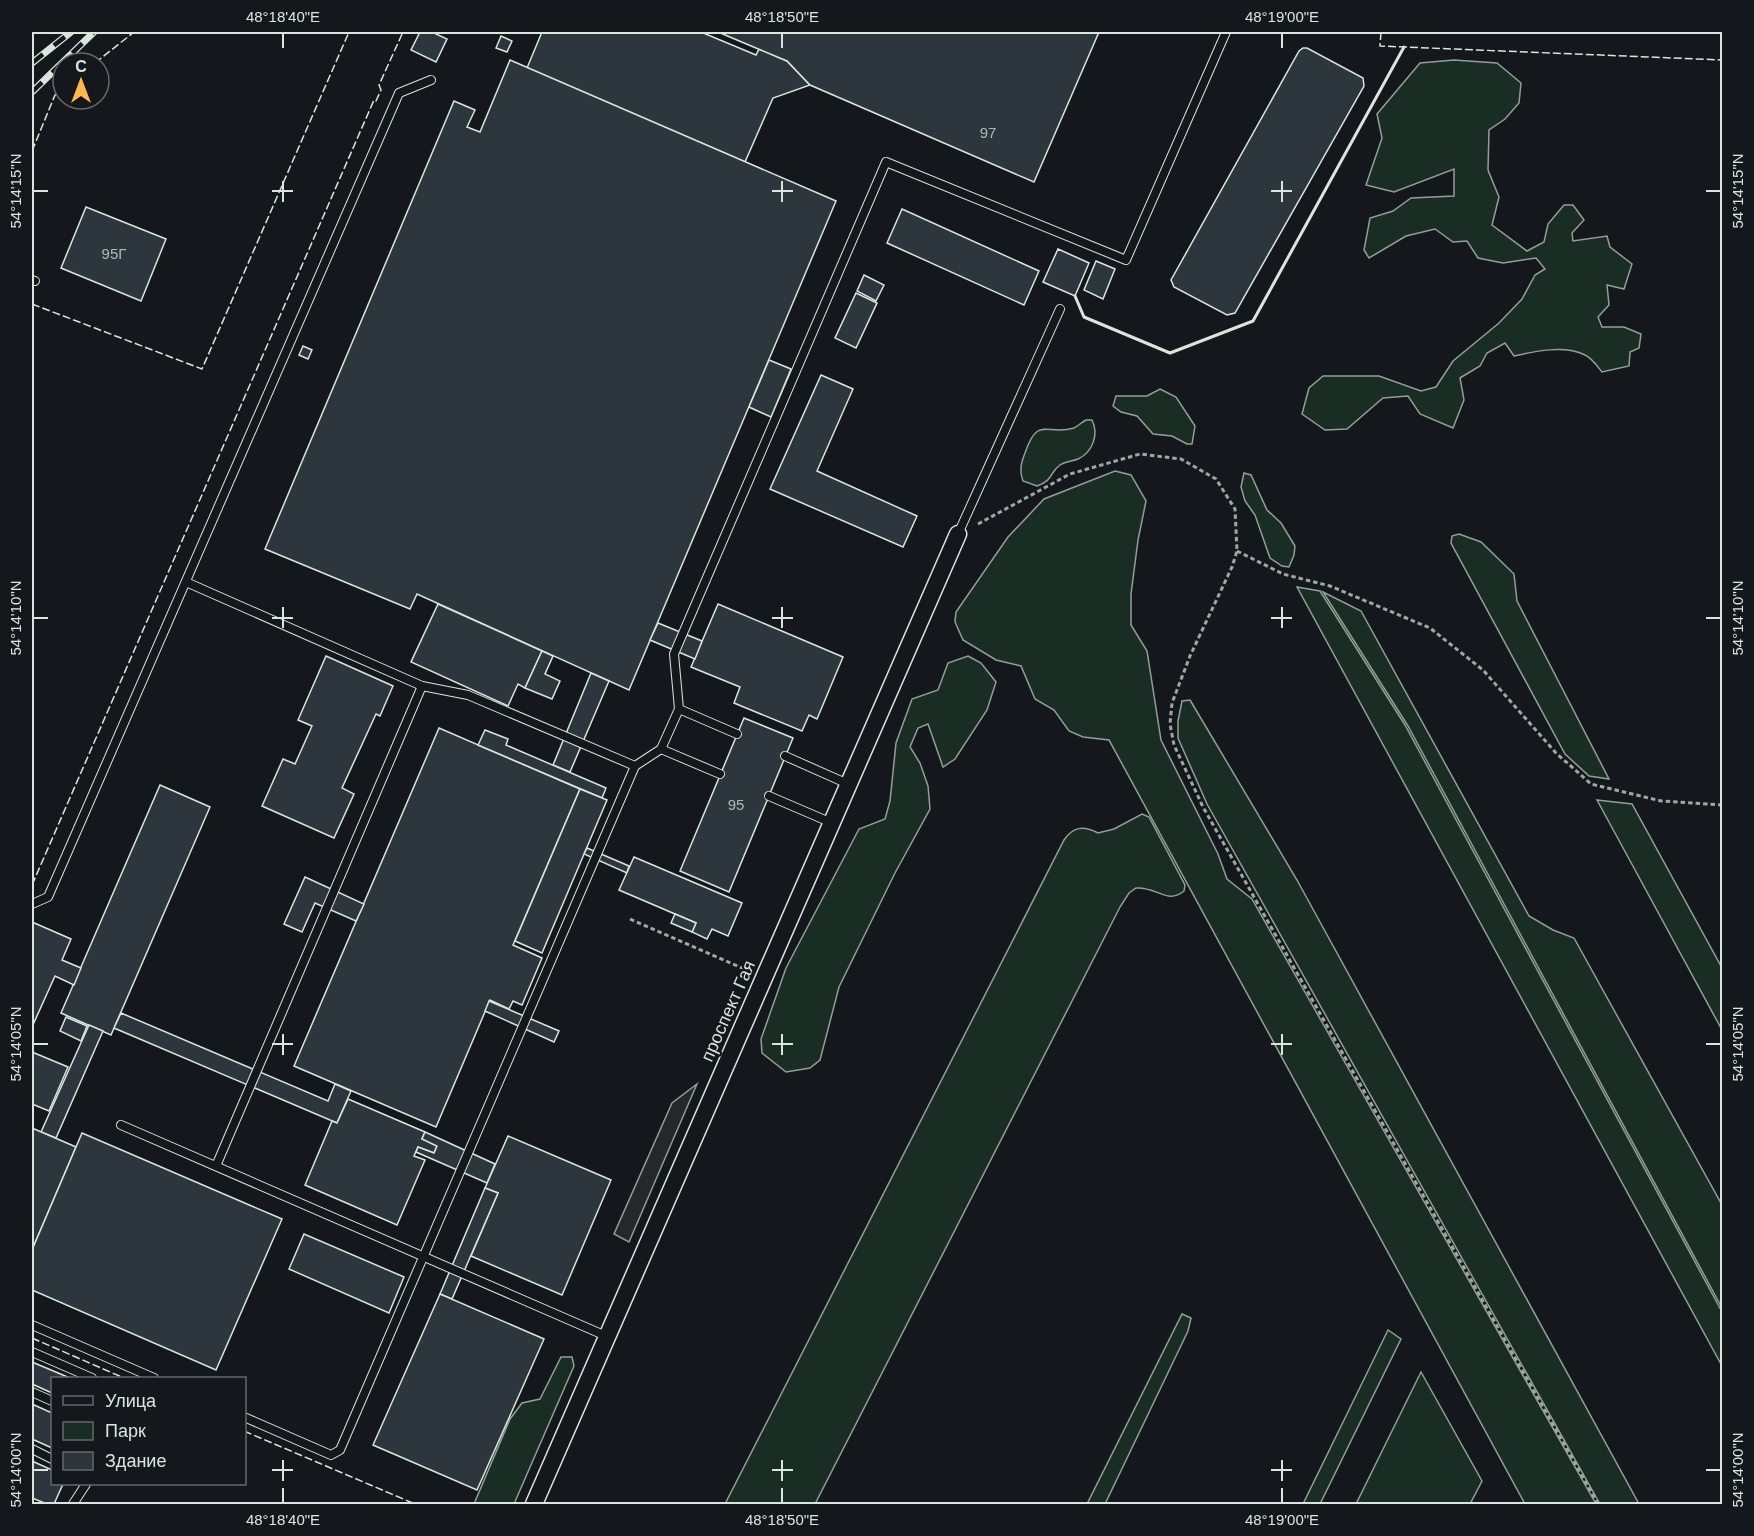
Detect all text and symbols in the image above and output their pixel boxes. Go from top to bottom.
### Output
text: 48°18'40"E [246,8,320,25]
text: 48°18'50"E [745,8,819,25]
text: 48°19'00"E [1245,8,1319,25]
north arrow [51,51,111,111]
text: С [75,58,87,75]
house number: 97 [980,124,996,141]
text: 54°14'15"N [7,153,24,229]
text: 54°14'15"N [1729,153,1746,229]
house number: 95Г [102,245,126,262]
text: 54°14'10"N [7,580,24,656]
text: 54°14'10"N [1729,580,1746,656]
house number: 95 [728,796,744,813]
street label: проспект Гая [697,957,759,1065]
text: 54°14'05"N [7,1006,24,1082]
text: 54°14'05"N [1729,1006,1746,1082]
legend [51,1377,246,1485]
text: Улица [105,1391,157,1411]
text: Парк [105,1421,146,1441]
text: 54°14'00"N [7,1432,24,1508]
text: 54°14'00"N [1729,1432,1746,1508]
text: Здание [105,1451,166,1471]
text: 48°18'40"E [246,1511,320,1528]
text: 48°18'50"E [745,1511,819,1528]
text: 48°19'00"E [1245,1511,1319,1528]

